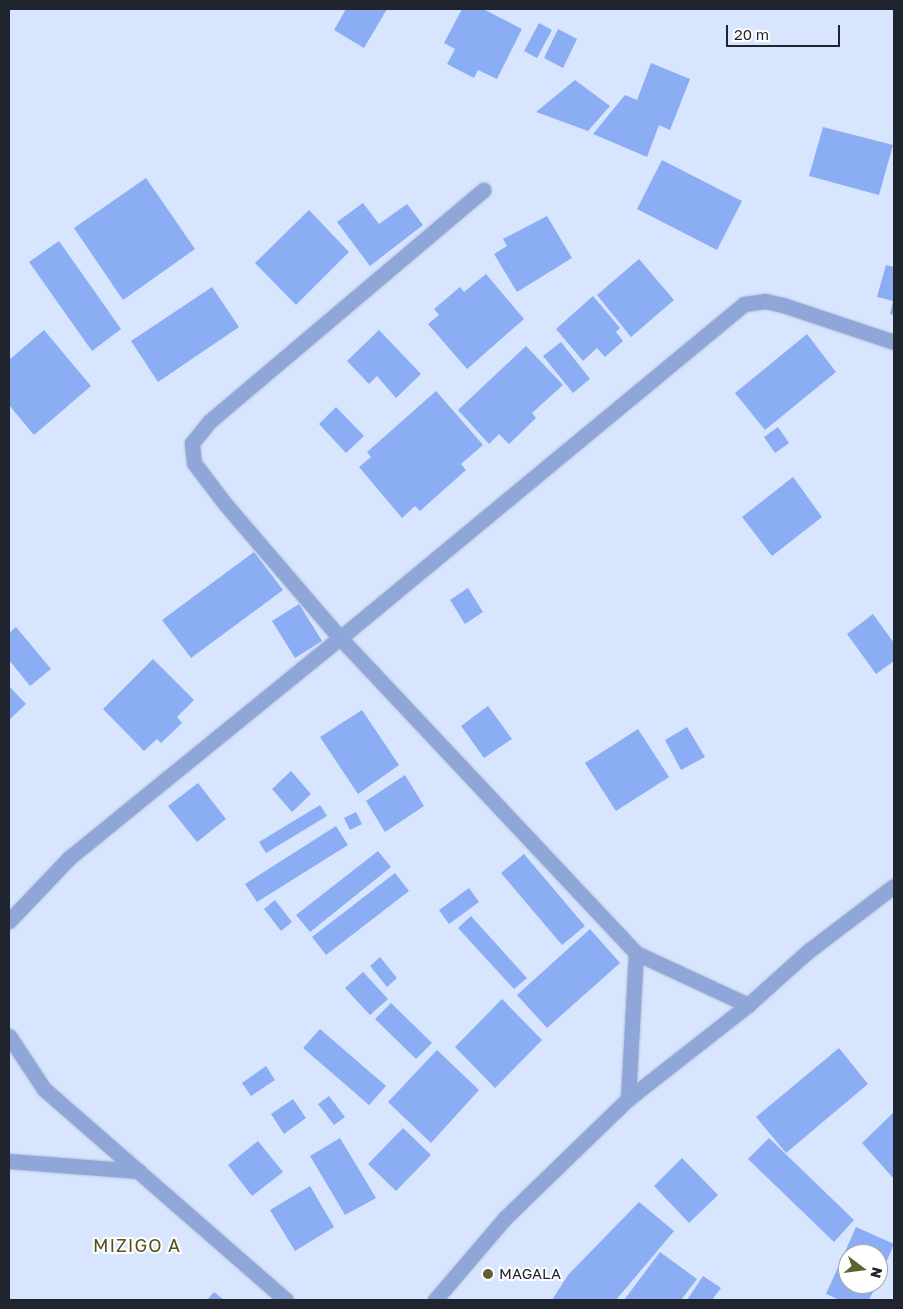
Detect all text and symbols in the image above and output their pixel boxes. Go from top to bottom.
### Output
scale bar [728,15,842,47]
text: 20 m [734,25,769,43]
district label: MIZIGO A [92,1234,182,1256]
north arrow [838,1244,888,1294]
place label: MAGALA [499,1265,561,1283]
text: N [867,1265,887,1280]
marker: MAGALA [481,1267,495,1281]

